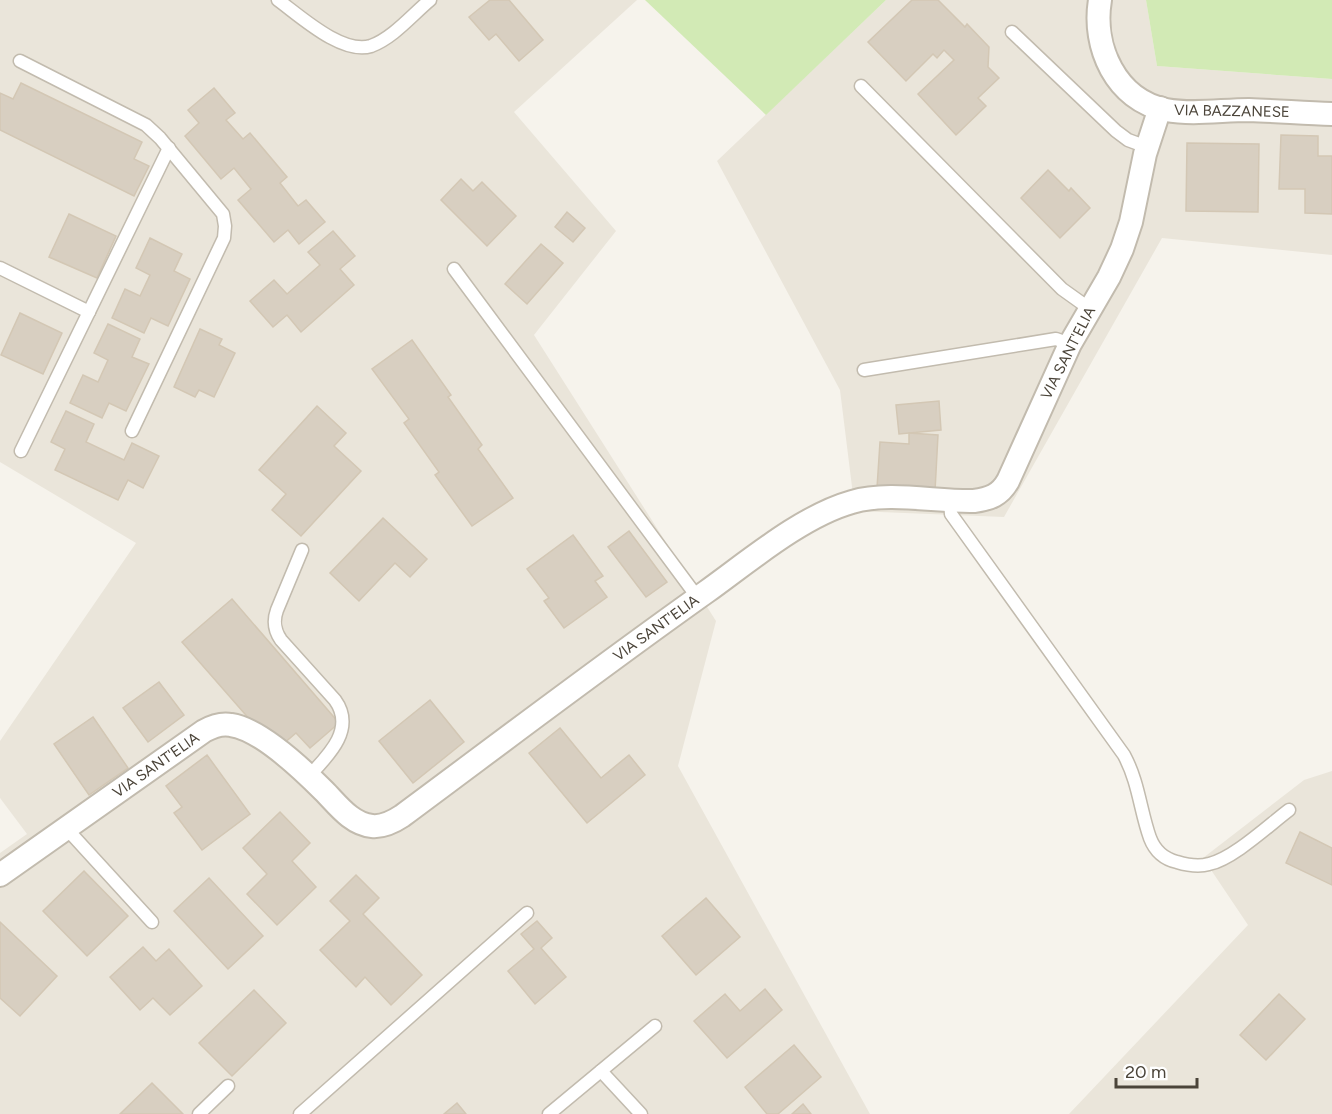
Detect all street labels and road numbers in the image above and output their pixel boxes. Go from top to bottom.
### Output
street label: VIA BAZZANESE [1174,101,1290,121]
street label: VIA SANT'ELIA [1037,304,1099,402]
street label: VIA SANT'ELIA [610,591,702,665]
street label: VIA SANT'ELIA [109,729,203,801]

